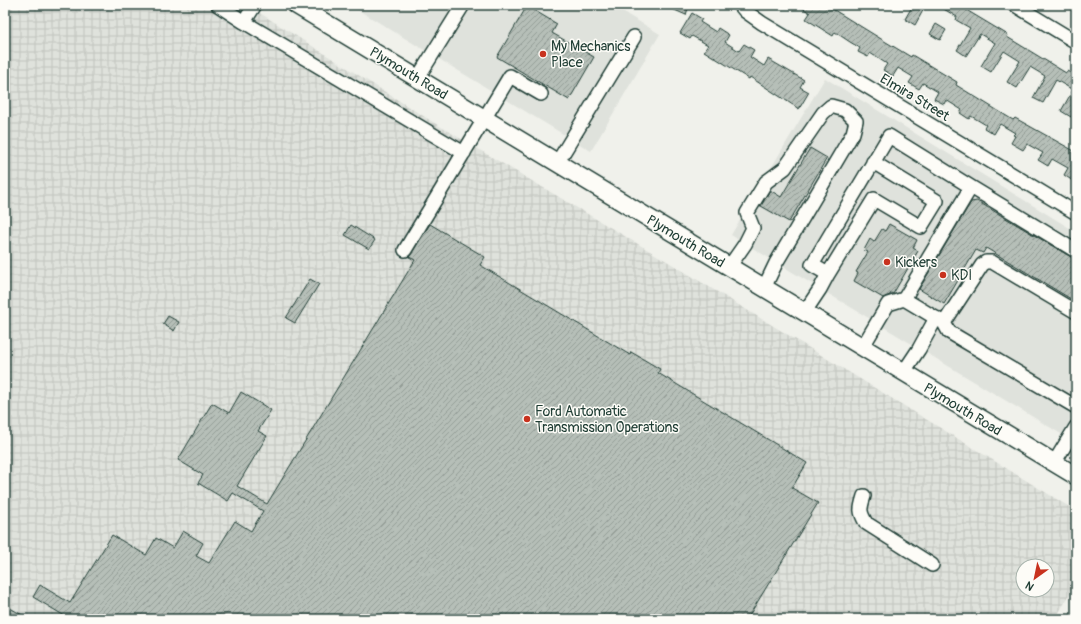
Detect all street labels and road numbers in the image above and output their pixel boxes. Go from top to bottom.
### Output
street label: Plymouth Road [367,43,451,104]
street label: Elmira Street [877,70,953,125]
street label: Plymouth Road [644,211,728,272]
street label: Plymouth Road [921,379,1005,440]

